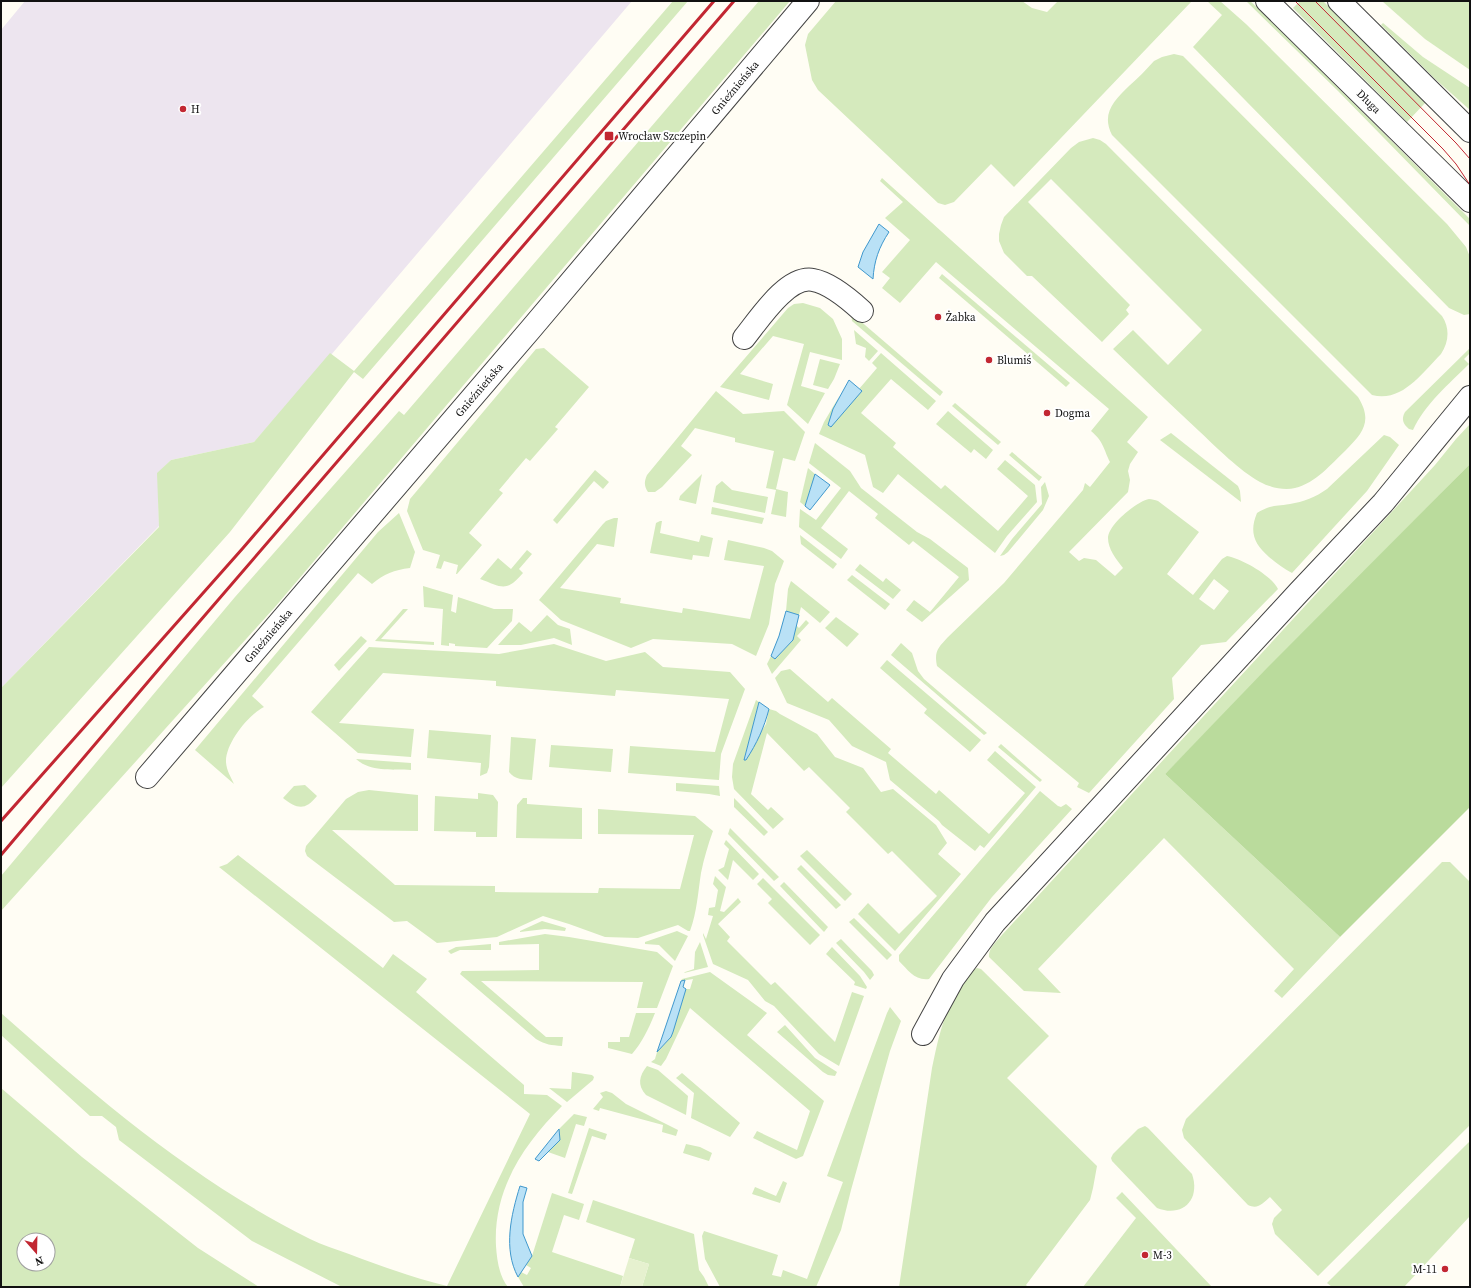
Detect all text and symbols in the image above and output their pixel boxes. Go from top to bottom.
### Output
street label: Gnieźnieńska [708,57,763,118]
street label: Długa [1353,86,1384,117]
place label: H [191,102,200,117]
marker: H [178,104,188,114]
place label: Wrocław Szczepin [618,129,707,144]
marker: Wrocław Szczepin [603,130,615,142]
place label: Żabka [946,310,976,325]
marker: Żabka [933,312,943,322]
place label: Blumiś [997,353,1032,368]
marker: Blumiś [984,355,994,365]
street label: Gnieźnieńska [452,360,507,420]
place label: Dogma [1055,406,1090,421]
marker: Dogma [1042,408,1052,418]
street label: Gnieźnieńska [241,606,296,666]
north arrow [16,1232,56,1272]
place label: M-3 [1153,1248,1172,1263]
marker: M-3 [1140,1250,1150,1260]
text: N [33,1253,46,1269]
place label: M-11 [1413,1262,1437,1277]
marker: M-11 [1440,1264,1450,1274]

